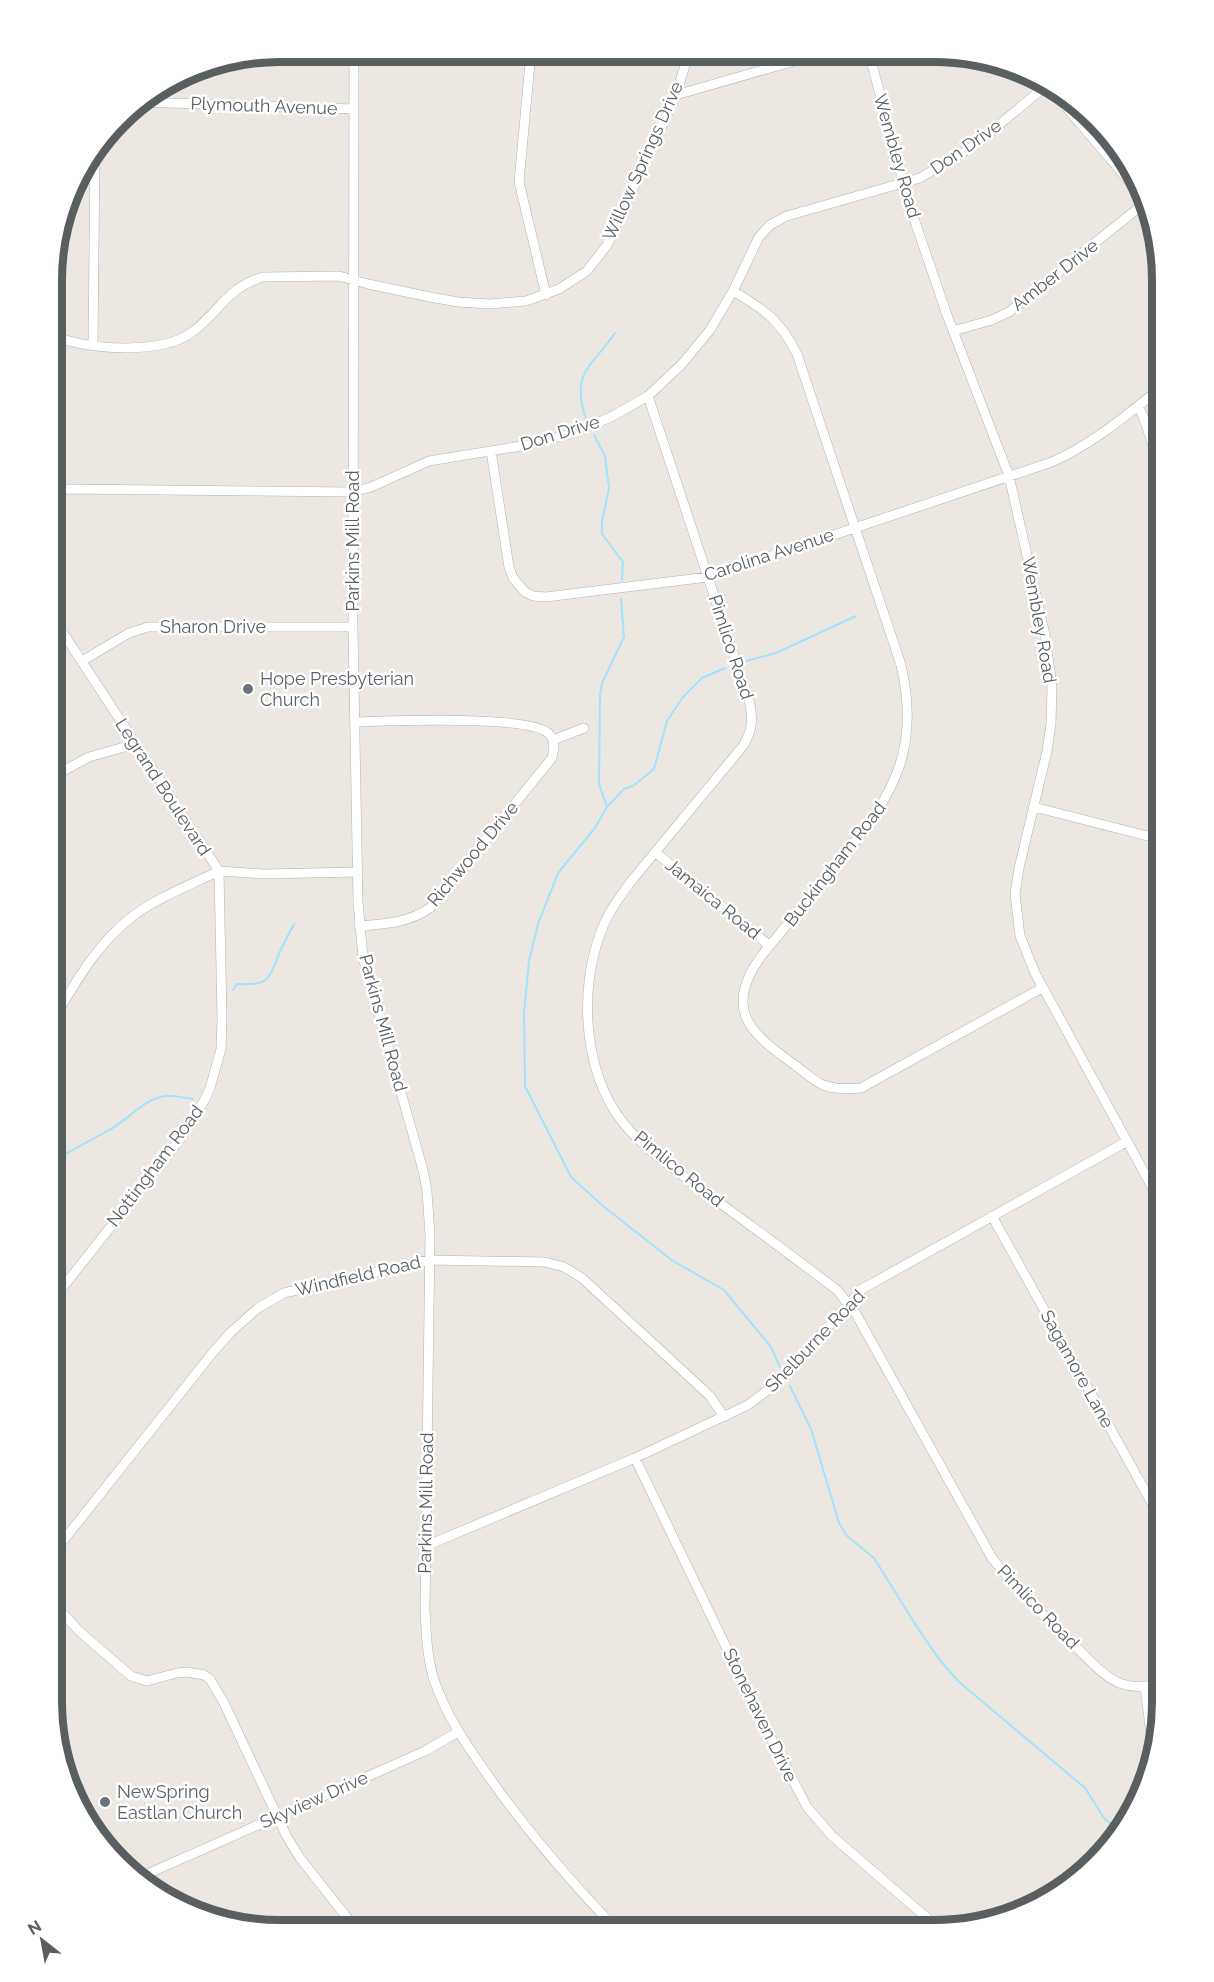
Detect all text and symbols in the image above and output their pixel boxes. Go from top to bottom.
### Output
street label: Willow Springs Drive [598,78,687,244]
street label: Wembley Road [870,91,925,220]
street label: Plymouth Avenue [190,92,338,119]
street label: Don Drive [926,114,1006,179]
street label: Amber Drive [1007,234,1102,315]
street label: Don Drive [518,410,602,454]
street label: Parkins Mill Road [342,470,363,612]
street label: Carolina Avenue [701,524,837,585]
street label: Wembley Road [1018,555,1061,685]
street label: Pimlico Road [705,592,758,702]
street label: Sharon Drive [160,616,266,637]
place label: Hope Presbyterian Church [260,668,414,710]
marker: Hope Presbyterian Church [241,682,255,696]
street label: Legrand Boulevard [111,714,216,859]
street label: Richwood Drive [423,797,523,910]
street label: Buckingham Road [779,797,890,930]
street label: Jamaica Road [662,854,765,943]
street label: Parkins Mill Road [355,952,412,1094]
street label: Nottingham Road [102,1101,207,1231]
street label: Pimlico Road [630,1126,728,1211]
street label: Windfield Road [293,1251,423,1300]
street label: Shelburne Road [761,1285,869,1396]
street label: Sagamore Lane [1036,1306,1119,1432]
street label: Parkins Mill Road [414,1432,437,1574]
street label: Pimlico Road [993,1560,1084,1653]
street label: Stonehaven Drive [719,1644,802,1786]
street label: Skyview Drive [257,1766,371,1833]
place label: NewSpring Eastlan Church [117,1781,242,1823]
marker: NewSpring Eastlan Church [98,1795,112,1809]
north arrow [12,1910,72,1970]
text: N [24,1916,45,1939]

